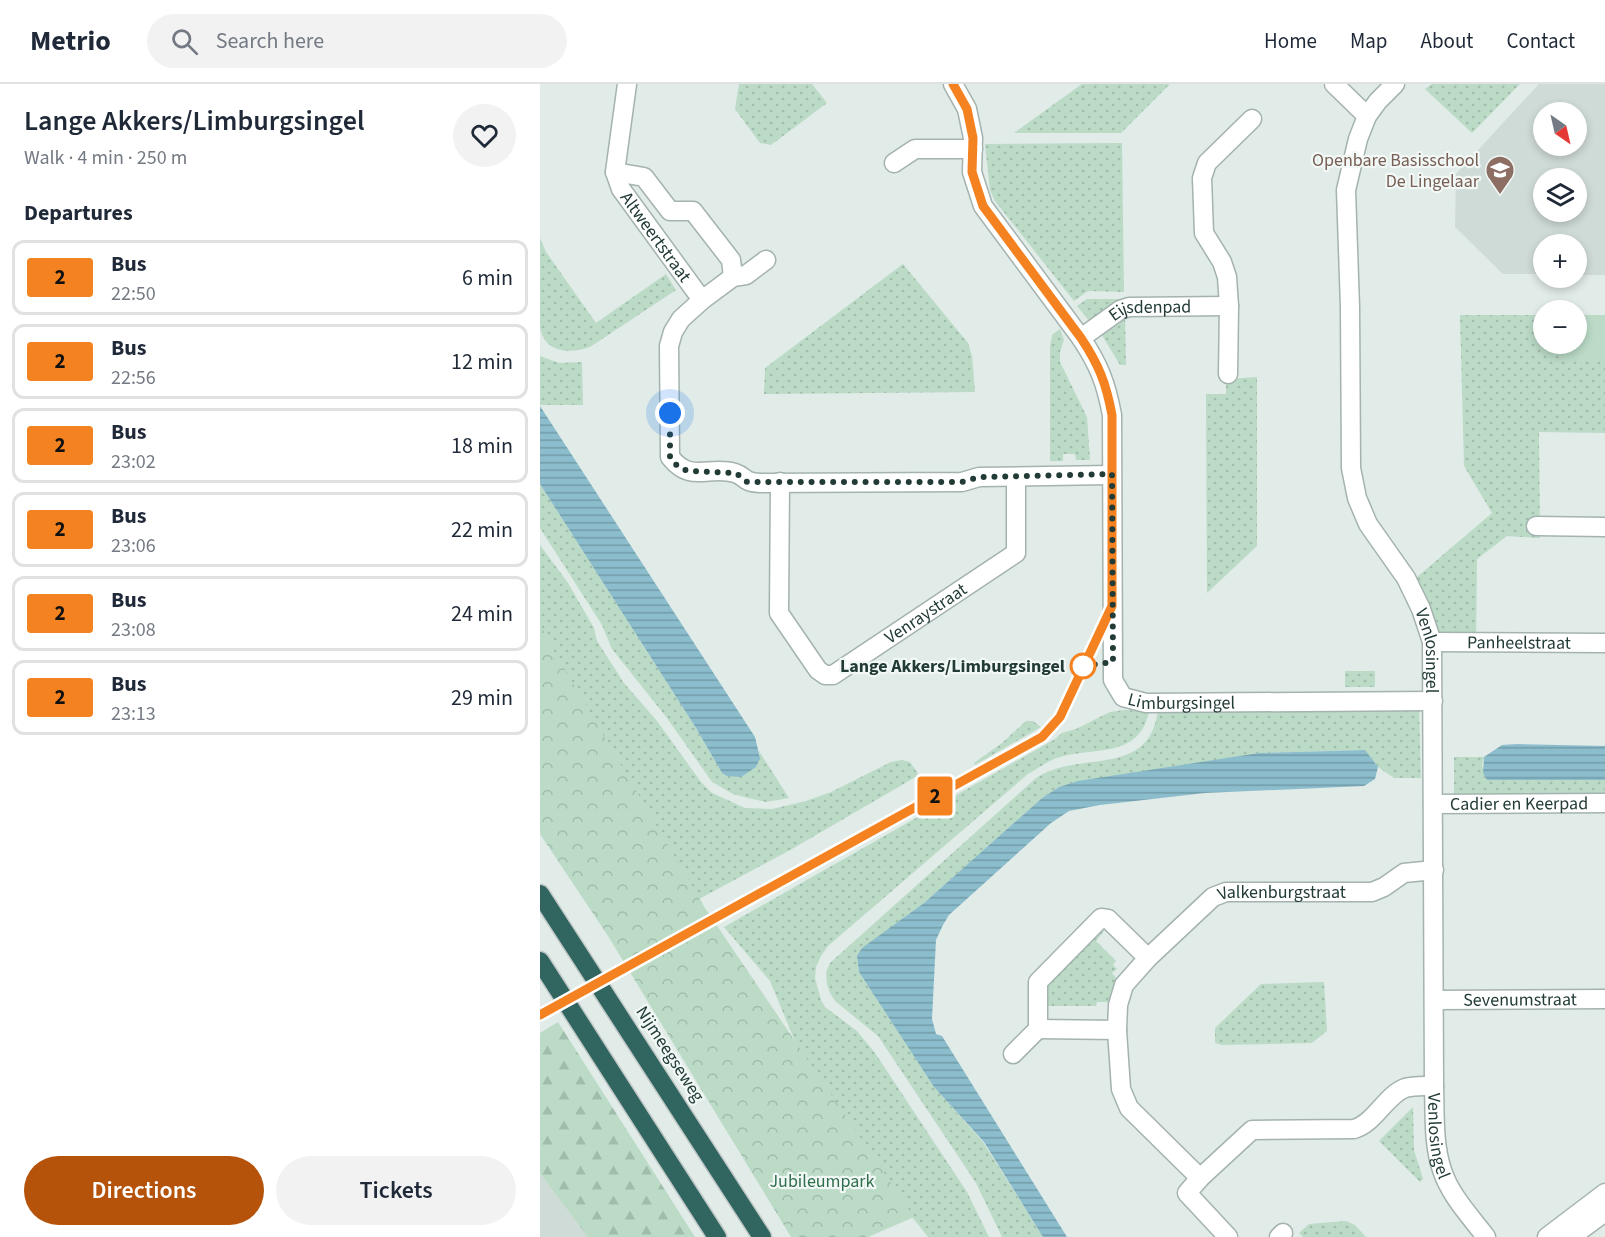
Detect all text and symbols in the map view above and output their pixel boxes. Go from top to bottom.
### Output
search box [147,14,567,68]
text: Metrio [30,21,111,61]
icon: search [168,25,201,58]
text: Search here [216,25,324,57]
text: Home [1264,26,1317,56]
text: Map [1350,26,1388,56]
text: About [1421,26,1473,56]
text: Contact [1506,26,1575,56]
text: Lange Akkers/Limburgsingel [24,101,365,141]
north arrow [1533,102,1587,156]
map controls [1533,102,1587,354]
button: heart [453,104,516,167]
text: Walk · 4 min · 250 m [24,144,187,172]
place label: Openbare Basisschool De Lingelaar [1312,148,1480,194]
school or university icon: Openbare Basisschool De Lingelaar [1484,154,1516,196]
button: layers [1533,168,1587,222]
street label: Altweertstraat [614,186,697,287]
text: Departures [24,197,133,229]
button: + [1533,234,1587,288]
text: Bus [111,248,147,280]
text: 2 [54,262,66,292]
text: 6 min [462,262,513,294]
text: 22:50 [111,280,156,308]
street label: Eijsdenpad [1103,294,1191,327]
button: − [1533,300,1587,354]
text: Bus [111,332,147,364]
text: 2 [54,346,66,376]
text: 12 min [451,346,513,378]
text: 22:56 [111,364,156,392]
your location [655,398,685,428]
text: Bus [111,416,147,448]
text: 2 [54,430,66,460]
text: 18 min [451,430,513,462]
text: 23:02 [111,448,156,476]
text: Bus [111,500,147,532]
text: 2 [54,514,66,544]
text: 22 min [451,514,513,546]
text: 23:06 [111,532,156,560]
street label: Venraystraat [879,577,972,650]
text: Bus [111,584,147,616]
text: 2 [54,598,66,628]
text: 24 min [451,598,513,630]
street label: Venlosingel [1409,605,1445,693]
text: 23:08 [111,616,156,644]
street label: Panheelstraat [1467,630,1571,655]
marker: Lange Akkers/Limburgsingel [1070,653,1096,679]
place label: Lange Akkers/Limburgsingel [840,654,1065,679]
text: Bus [111,668,147,700]
text: 2 [54,682,66,712]
text: 29 min [451,682,513,714]
street label: Limburgsingel [1125,686,1235,716]
text: 23:13 [111,700,156,728]
line badge: 2 [916,776,954,816]
text: 2 [929,781,941,811]
street label: Cadier en Keerpad [1450,791,1588,816]
street label: Valkenburgstraat [1214,880,1346,907]
street label: Sevenumstraat [1463,987,1577,1012]
street label: Nijmeegseweg [630,1001,710,1107]
street label: Venlosingel [1422,1093,1457,1183]
button: Directions [24,1156,264,1225]
button: Tickets [276,1156,516,1225]
park label: Jubileumpark [770,1169,875,1194]

